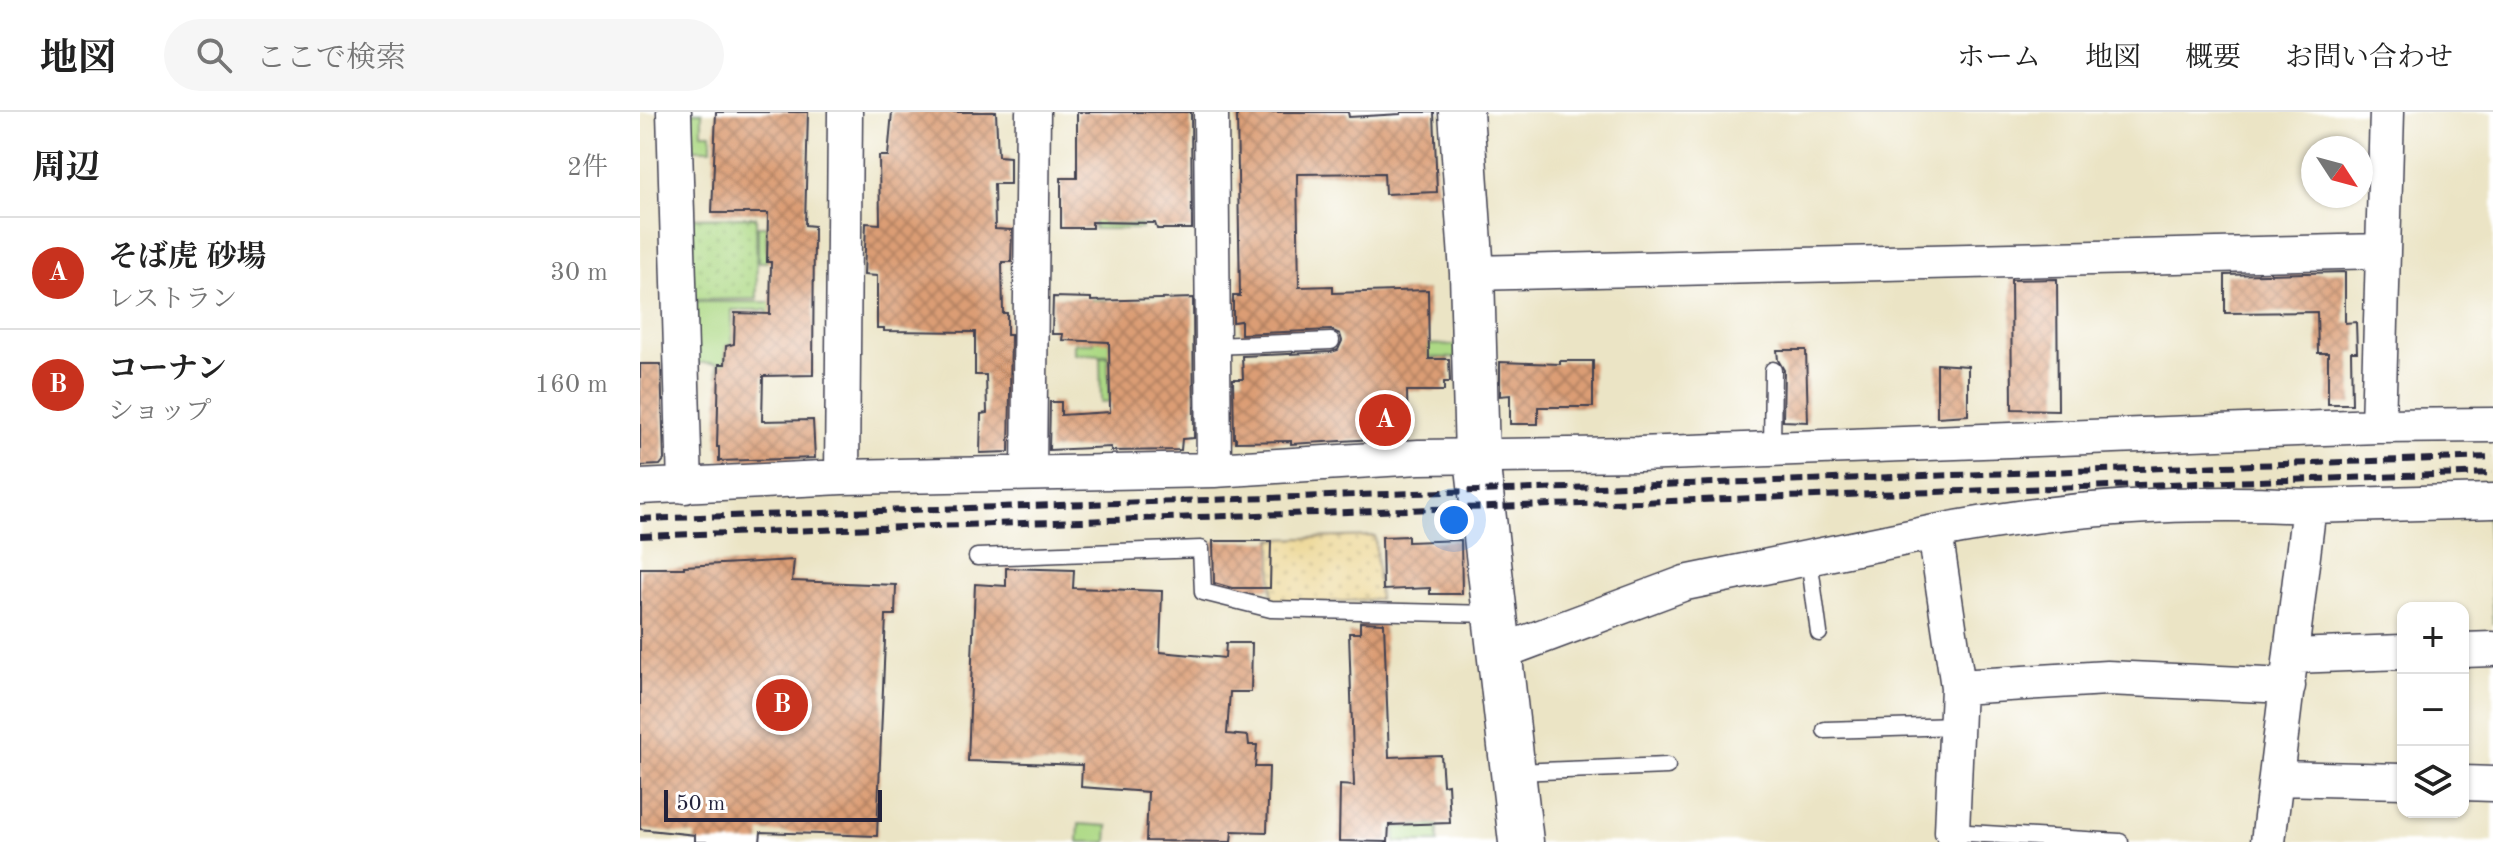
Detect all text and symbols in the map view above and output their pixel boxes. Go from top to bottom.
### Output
search box [164,19,724,91]
icon: search [192,33,236,77]
text: 地図 [40,41,116,79]
text: ここで検索 [256,44,406,74]
text: ホーム [1957,45,2041,73]
text: 地図 [2085,45,2141,73]
text: 概要 [2185,45,2241,73]
text: お問い合わせ [2285,45,2453,73]
north arrow [2301,136,2373,208]
text: 周辺 [32,152,100,186]
text: 2件 [567,155,608,181]
text: そば虎 砂場 [108,243,266,273]
text: A [48,260,68,286]
text: 30 m [550,260,608,286]
text: レストラン [108,287,237,313]
text: コーナン [108,355,227,385]
text: B [49,372,67,398]
text: 160 m [535,372,608,398]
pin: A [1359,390,1411,450]
text: ショップ [108,399,211,425]
your location [1434,500,1474,540]
map controls [2397,602,2469,818]
button: + [2397,602,2469,674]
button: − [2397,674,2469,746]
pin: B [756,675,808,735]
button: layers [2397,746,2469,818]
scale bar [664,786,882,822]
text: 50 m [676,793,725,815]

